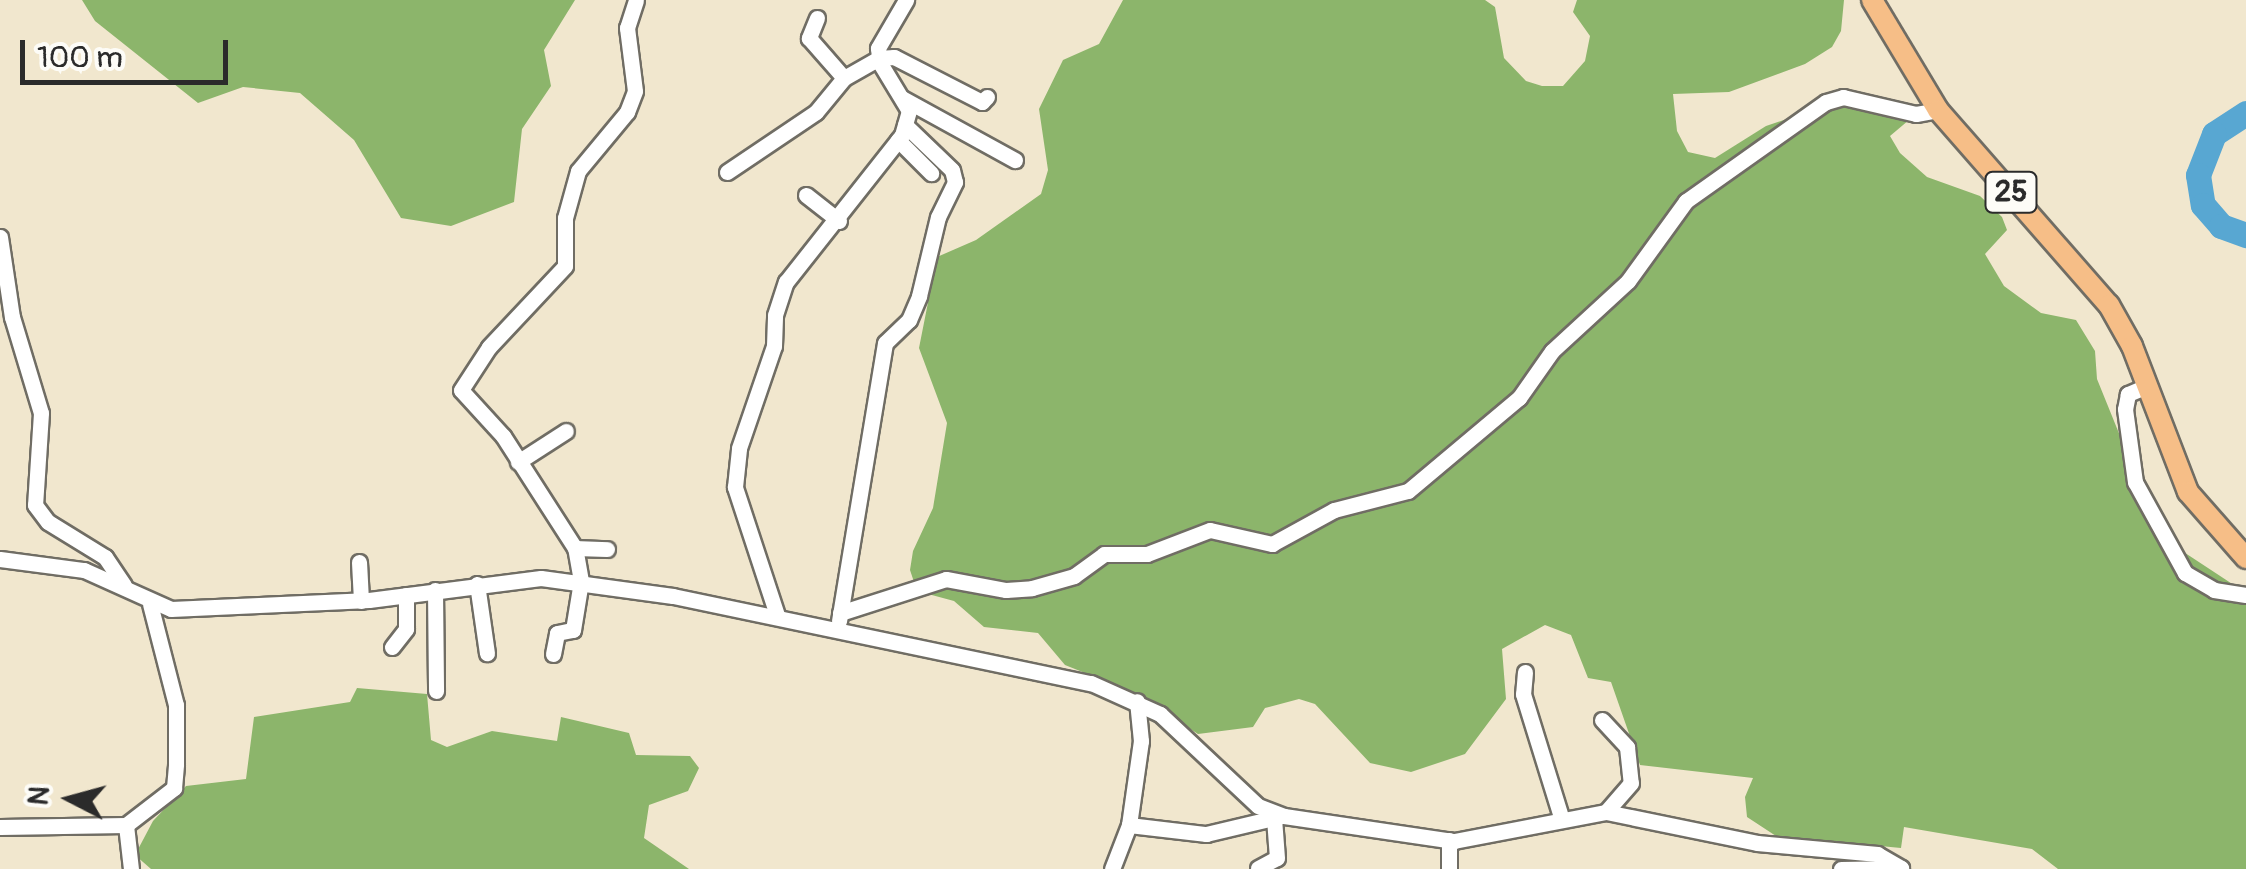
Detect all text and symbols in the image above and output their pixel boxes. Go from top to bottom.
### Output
scale bar [25,20,232,82]
text: 100 m [37,39,123,76]
road number: 25 [1984,167,2038,217]
north arrow [20,749,120,849]
text: N [21,785,58,807]

